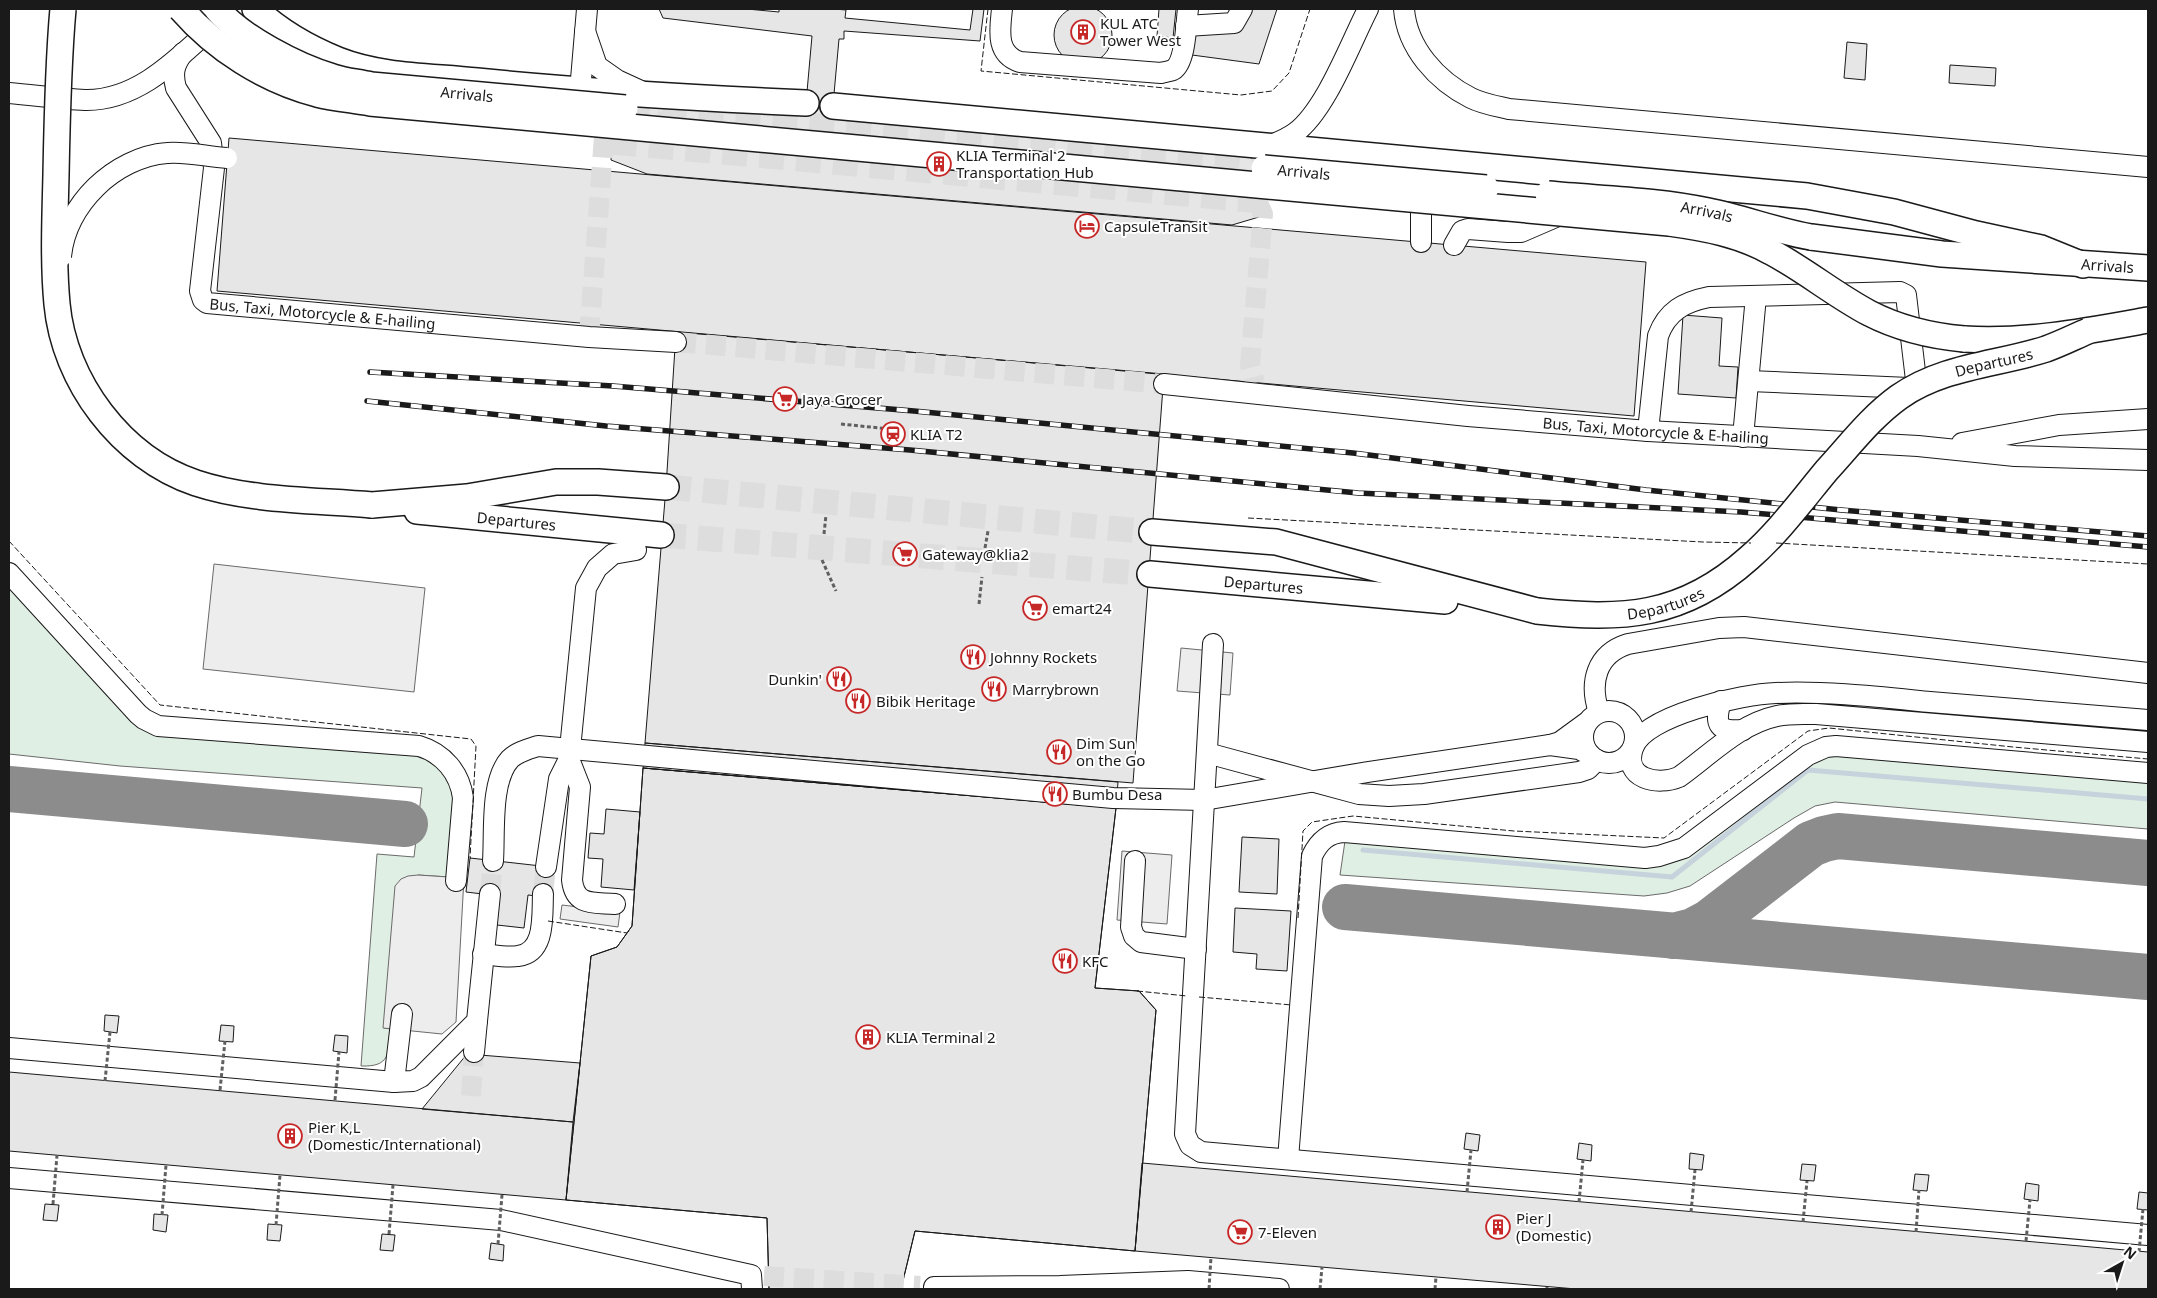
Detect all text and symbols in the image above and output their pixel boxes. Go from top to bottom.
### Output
place label: KUL ATC Tower West [1100,13,1182,50]
building icon: KUL ATC Tower West [1070,19,1096,45]
street label: Arrivals [440,81,494,106]
place label: KLIA Terminal 2 Transportation Hub [956,145,1094,182]
building icon: KLIA Terminal 2 Transportation Hub [926,151,952,177]
street label: Arrivals [1277,159,1331,184]
street label: Arrivals [1679,196,1735,227]
hotel icon: CapsuleTransit [1074,213,1100,239]
place label: CapsuleTransit [1104,216,1208,236]
street label: Arrivals [2080,253,2135,277]
street label: Bus, Taxi, Motorcycle & E-hailing [209,293,436,333]
street label: Departures [1952,343,2035,381]
supermarket icon: Jaya Grocer [772,386,798,412]
place label: Jaya Grocer [800,389,882,409]
street label: Bus, Taxi, Motorcycle & E-hailing [1542,412,1769,448]
station icon: KLIA T2 [880,421,906,447]
place label: KLIA T2 [910,424,963,444]
street label: Departures [476,507,557,535]
supermarket icon: Gateway@klia2 [892,541,918,567]
place label: Gateway@klia2 [922,544,1029,564]
street label: Departures [1223,571,1304,598]
street label: Departures [1626,582,1707,624]
supermarket icon: emart24 [1022,595,1048,621]
place label: emart24 [1052,598,1112,618]
restaurant icon: Johnny Rockets [960,644,986,670]
place label: Johnny Rockets [988,647,1097,667]
restaurant icon: Dunkin' [826,666,852,692]
place label: Dunkin' [768,669,822,689]
restaurant icon: Marrybrown [981,676,1007,702]
place label: Marrybrown [1012,679,1099,699]
restaurant icon: Bibik Heritage [845,688,871,714]
place label: Bibik Heritage [876,691,976,711]
place label: Dim Sun on the Go [1076,733,1145,770]
restaurant icon: Dim Sun on the Go [1046,739,1072,765]
restaurant icon: Bumbu Desa [1042,781,1068,807]
place label: Bumbu Desa [1072,784,1162,804]
restaurant icon: KFC [1052,948,1078,974]
place label: KFC [1082,951,1109,971]
building icon: KLIA Terminal 2 [855,1024,881,1050]
place label: KLIA Terminal 2 [886,1027,996,1047]
place label: Pier K,L (Domestic/International) [308,1117,481,1154]
building icon: Pier K,L (Domestic/International) [277,1123,303,1149]
place label: Pier J (Domestic) [1516,1208,1591,1245]
building icon: Pier J (Domestic) [1485,1214,1511,1240]
supermarket icon: 7-Eleven [1227,1219,1253,1245]
place label: 7-Eleven [1258,1222,1317,1242]
north arrow [2097,1238,2147,1288]
text: N [2120,1242,2141,1263]

